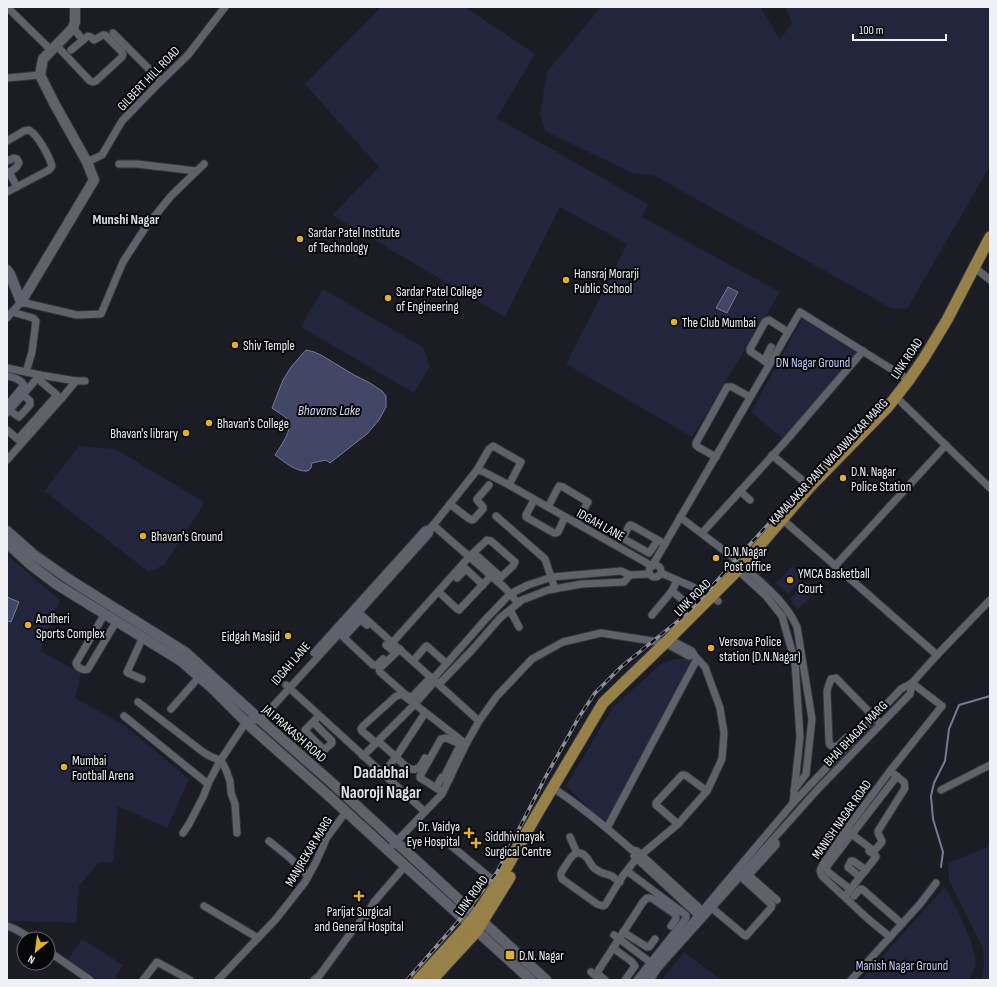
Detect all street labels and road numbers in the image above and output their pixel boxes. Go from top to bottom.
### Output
street label: GILBERT HILL ROAD [114,43,183,114]
street label: LINK ROAD [887,335,926,382]
street label: KAMALAKAR PANT WALAWALKAR MARG [766,395,892,528]
street label: IDGAH LANE [574,505,627,545]
street label: LINK ROAD [671,576,715,620]
street label: IDGAH LANE [268,639,314,689]
street label: BHAI BHAGAT MARG [820,698,891,770]
street label: JAI PRAKASH ROAD [258,701,330,766]
street label: MANISH NAGAR ROAD [809,777,875,862]
street label: MANJREKAR MARG [282,813,336,890]
street label: LINK ROAD [452,872,492,919]

